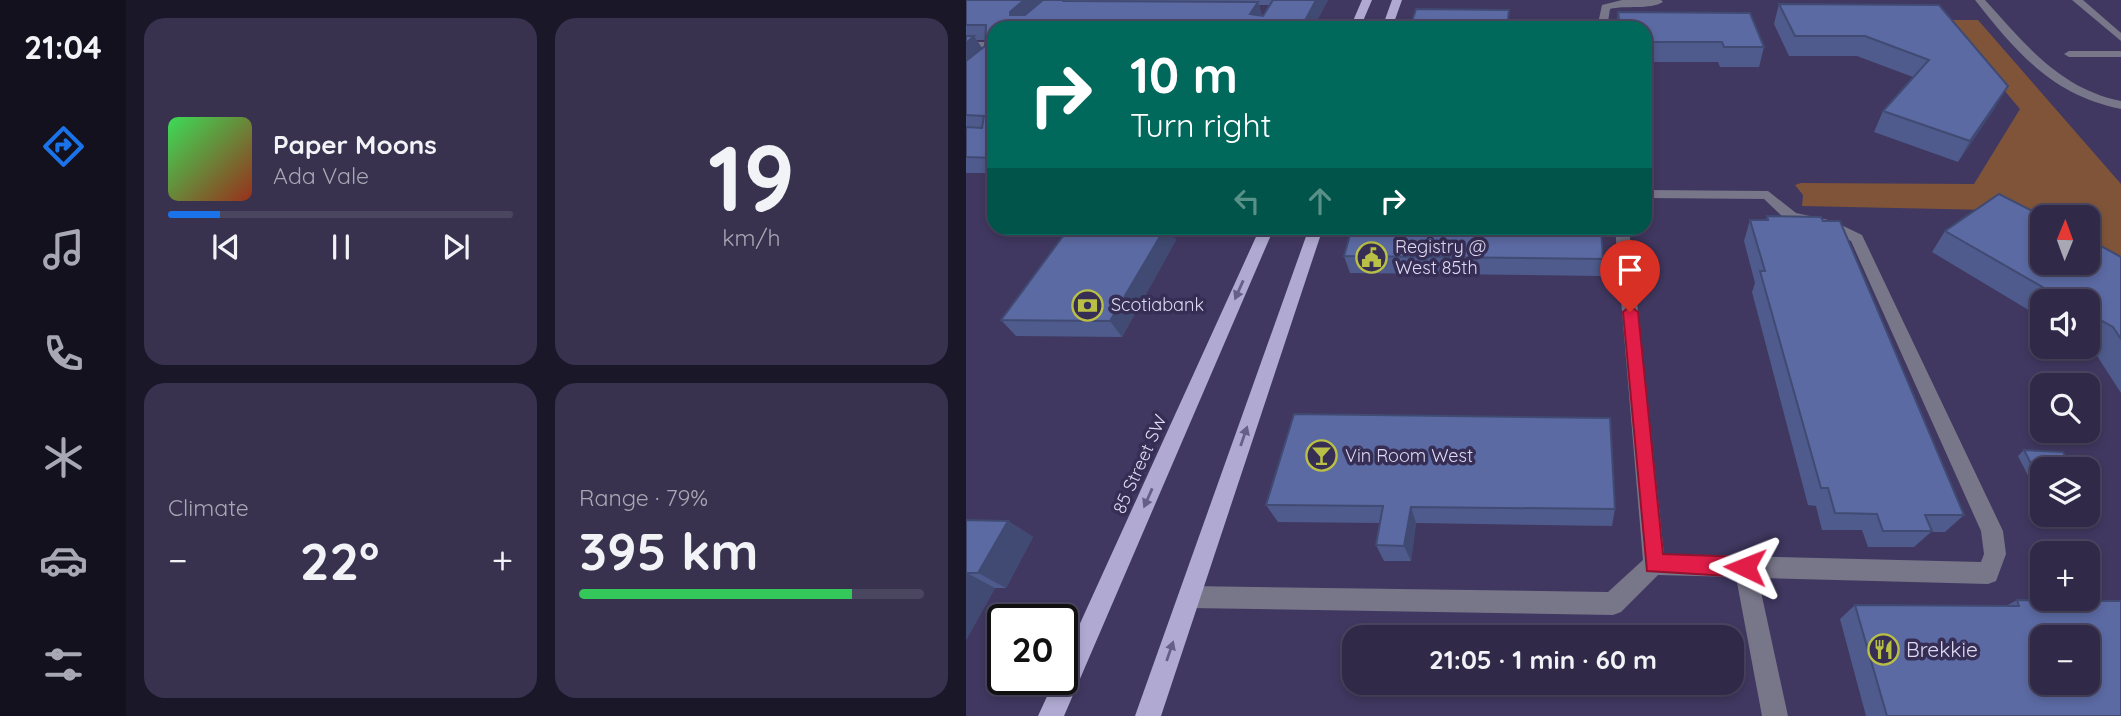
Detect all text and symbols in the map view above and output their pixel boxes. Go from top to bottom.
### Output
text: 21:04 [24,27,102,67]
text: 10 m [1130,44,1238,105]
icon: right [1015,49,1106,140]
text: Turn right [1130,105,1271,145]
text: 19 [708,120,795,234]
icon: directions [39,122,88,171]
text: Paper Moons [273,128,437,161]
text: Ada Vale [273,161,369,190]
icon: left [1228,182,1266,220]
icon: ahead [1301,182,1339,220]
icon: right [1374,182,1412,220]
north arrow [2030,205,2100,275]
map controls [2030,205,2100,695]
text: km/h [722,223,781,252]
icon: music [39,225,88,274]
icon: previous [207,228,245,266]
icon: pause [322,228,360,266]
icon: next [437,228,475,266]
place label: Registry @ West 85th [1395,235,1486,279]
public building icon: Registry @ West 85th [1355,240,1389,274]
pin [1600,240,1660,312]
icon: arrive [1611,251,1649,289]
one-way arrow [1234,280,1245,301]
bank icon: Scotiabank [1071,288,1105,322]
button: sound [2030,289,2100,359]
place label: Scotiabank [1111,293,1204,316]
icon: phone [39,329,88,378]
button: search [2030,373,2100,443]
street label: 85 Street SW [1107,411,1172,517]
one-way arrow [1239,426,1250,447]
icon: climate [39,433,88,482]
bar icon: Vin Room West [1305,439,1339,473]
place label: Vin Room West [1345,444,1473,467]
button: layers [2030,457,2100,527]
text: Range · 79% [579,483,708,512]
one-way arrow [1142,488,1153,509]
text: Climate [168,493,249,522]
text: 395 km [579,518,759,583]
text: 22° [300,528,379,593]
position arrow [1708,530,1782,604]
icon: car [39,536,88,585]
text: − [168,536,188,584]
text: + [492,536,513,584]
button: + [2030,541,2100,611]
speed limit sign: 20 [987,604,1078,695]
button: − [2030,625,2100,695]
restaurant icon: Brekkie [1866,633,1900,667]
place label: Brekkie [1906,636,1978,662]
icon: filters [39,640,88,689]
one-way arrow [1165,641,1176,662]
text: 21:05 · 1 min · 60 m [1429,643,1657,676]

